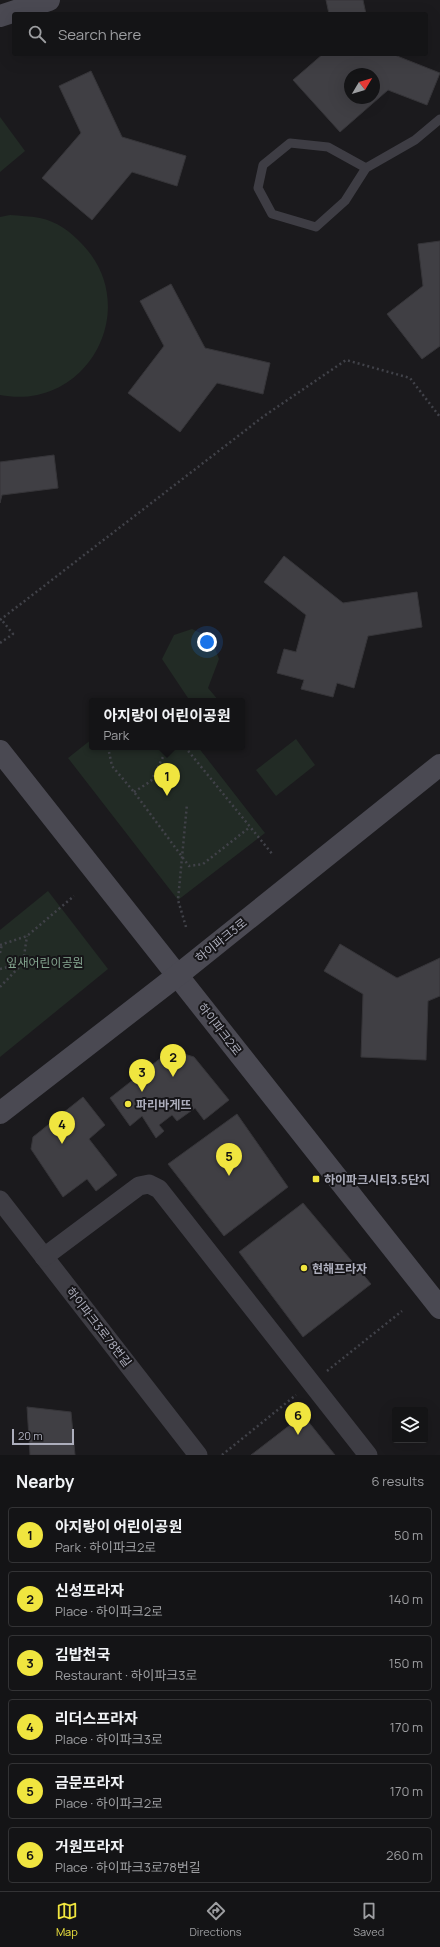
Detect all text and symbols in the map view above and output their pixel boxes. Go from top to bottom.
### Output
search box [12,12,428,56]
icon: search [26,23,48,45]
text: Search here [58,24,141,45]
north arrow [344,68,380,104]
your location [197,632,217,652]
popup [89,698,245,750]
text: 아지랑이 어린이공원 [103,705,231,726]
text: Park [103,726,129,744]
pin: 1 [154,763,180,796]
street label: 하이파크3로 [192,914,250,966]
park label: 잎새어린이공원 [6,954,84,971]
street label: 하이파크2로 [194,999,246,1059]
pin: 2 [160,1044,186,1077]
pin: 3 [129,1059,155,1092]
place label: 파리바게뜨 [136,1096,191,1113]
marker: 파리바게뜨 [123,1099,133,1109]
pin: 4 [49,1111,75,1144]
pin: 5 [216,1143,242,1176]
place label: 하이파크시티3.5단지 [324,1171,430,1188]
marker: 하이파크시티3.5단지 [311,1174,321,1184]
place label: 현해프라자 [312,1260,367,1277]
marker: 현해프라자 [299,1263,309,1273]
street label: 하이파크3로78번길 [62,1284,136,1370]
pin: 6 [285,1402,311,1435]
map controls [392,1407,428,1443]
button: layers [392,1407,428,1443]
scale bar [12,1427,74,1446]
text: 20 m [18,1428,43,1443]
text: Nearby [16,1470,74,1493]
text: 6 results [372,1472,424,1490]
text: 아지랑이 어린이공원 [55,1516,182,1537]
text: 1 [27,1526,33,1544]
text: 50 m [394,1526,423,1544]
text: Park · 하이파크2로 [55,1538,156,1556]
text: 신성프라자 [55,1580,124,1601]
text: 2 [26,1590,34,1608]
text: 140 m [389,1590,423,1608]
text: Place · 하이파크2로 [55,1602,163,1620]
text: 김밥천국 [55,1644,110,1665]
text: 3 [26,1654,34,1672]
text: 150 m [389,1654,423,1672]
text: Restaurant · 하이파크3로 [55,1666,197,1684]
text: 리더스프라자 [55,1708,138,1729]
text: 4 [26,1718,34,1736]
text: 170 m [390,1718,423,1736]
text: Place · 하이파크3로 [55,1730,163,1748]
text: 금문프라자 [55,1772,124,1793]
text: 5 [26,1782,34,1800]
text: 170 m [390,1782,423,1800]
text: Place · 하이파크2로 [55,1794,163,1812]
text: 거원프라자 [55,1836,124,1857]
text: 6 [26,1846,34,1864]
text: 260 m [386,1846,423,1864]
text: Place · 하이파크3로78번길 [55,1858,201,1876]
tab: Map [56,1900,78,1939]
tab: Directions [189,1900,242,1939]
tab: Saved [353,1900,384,1939]

